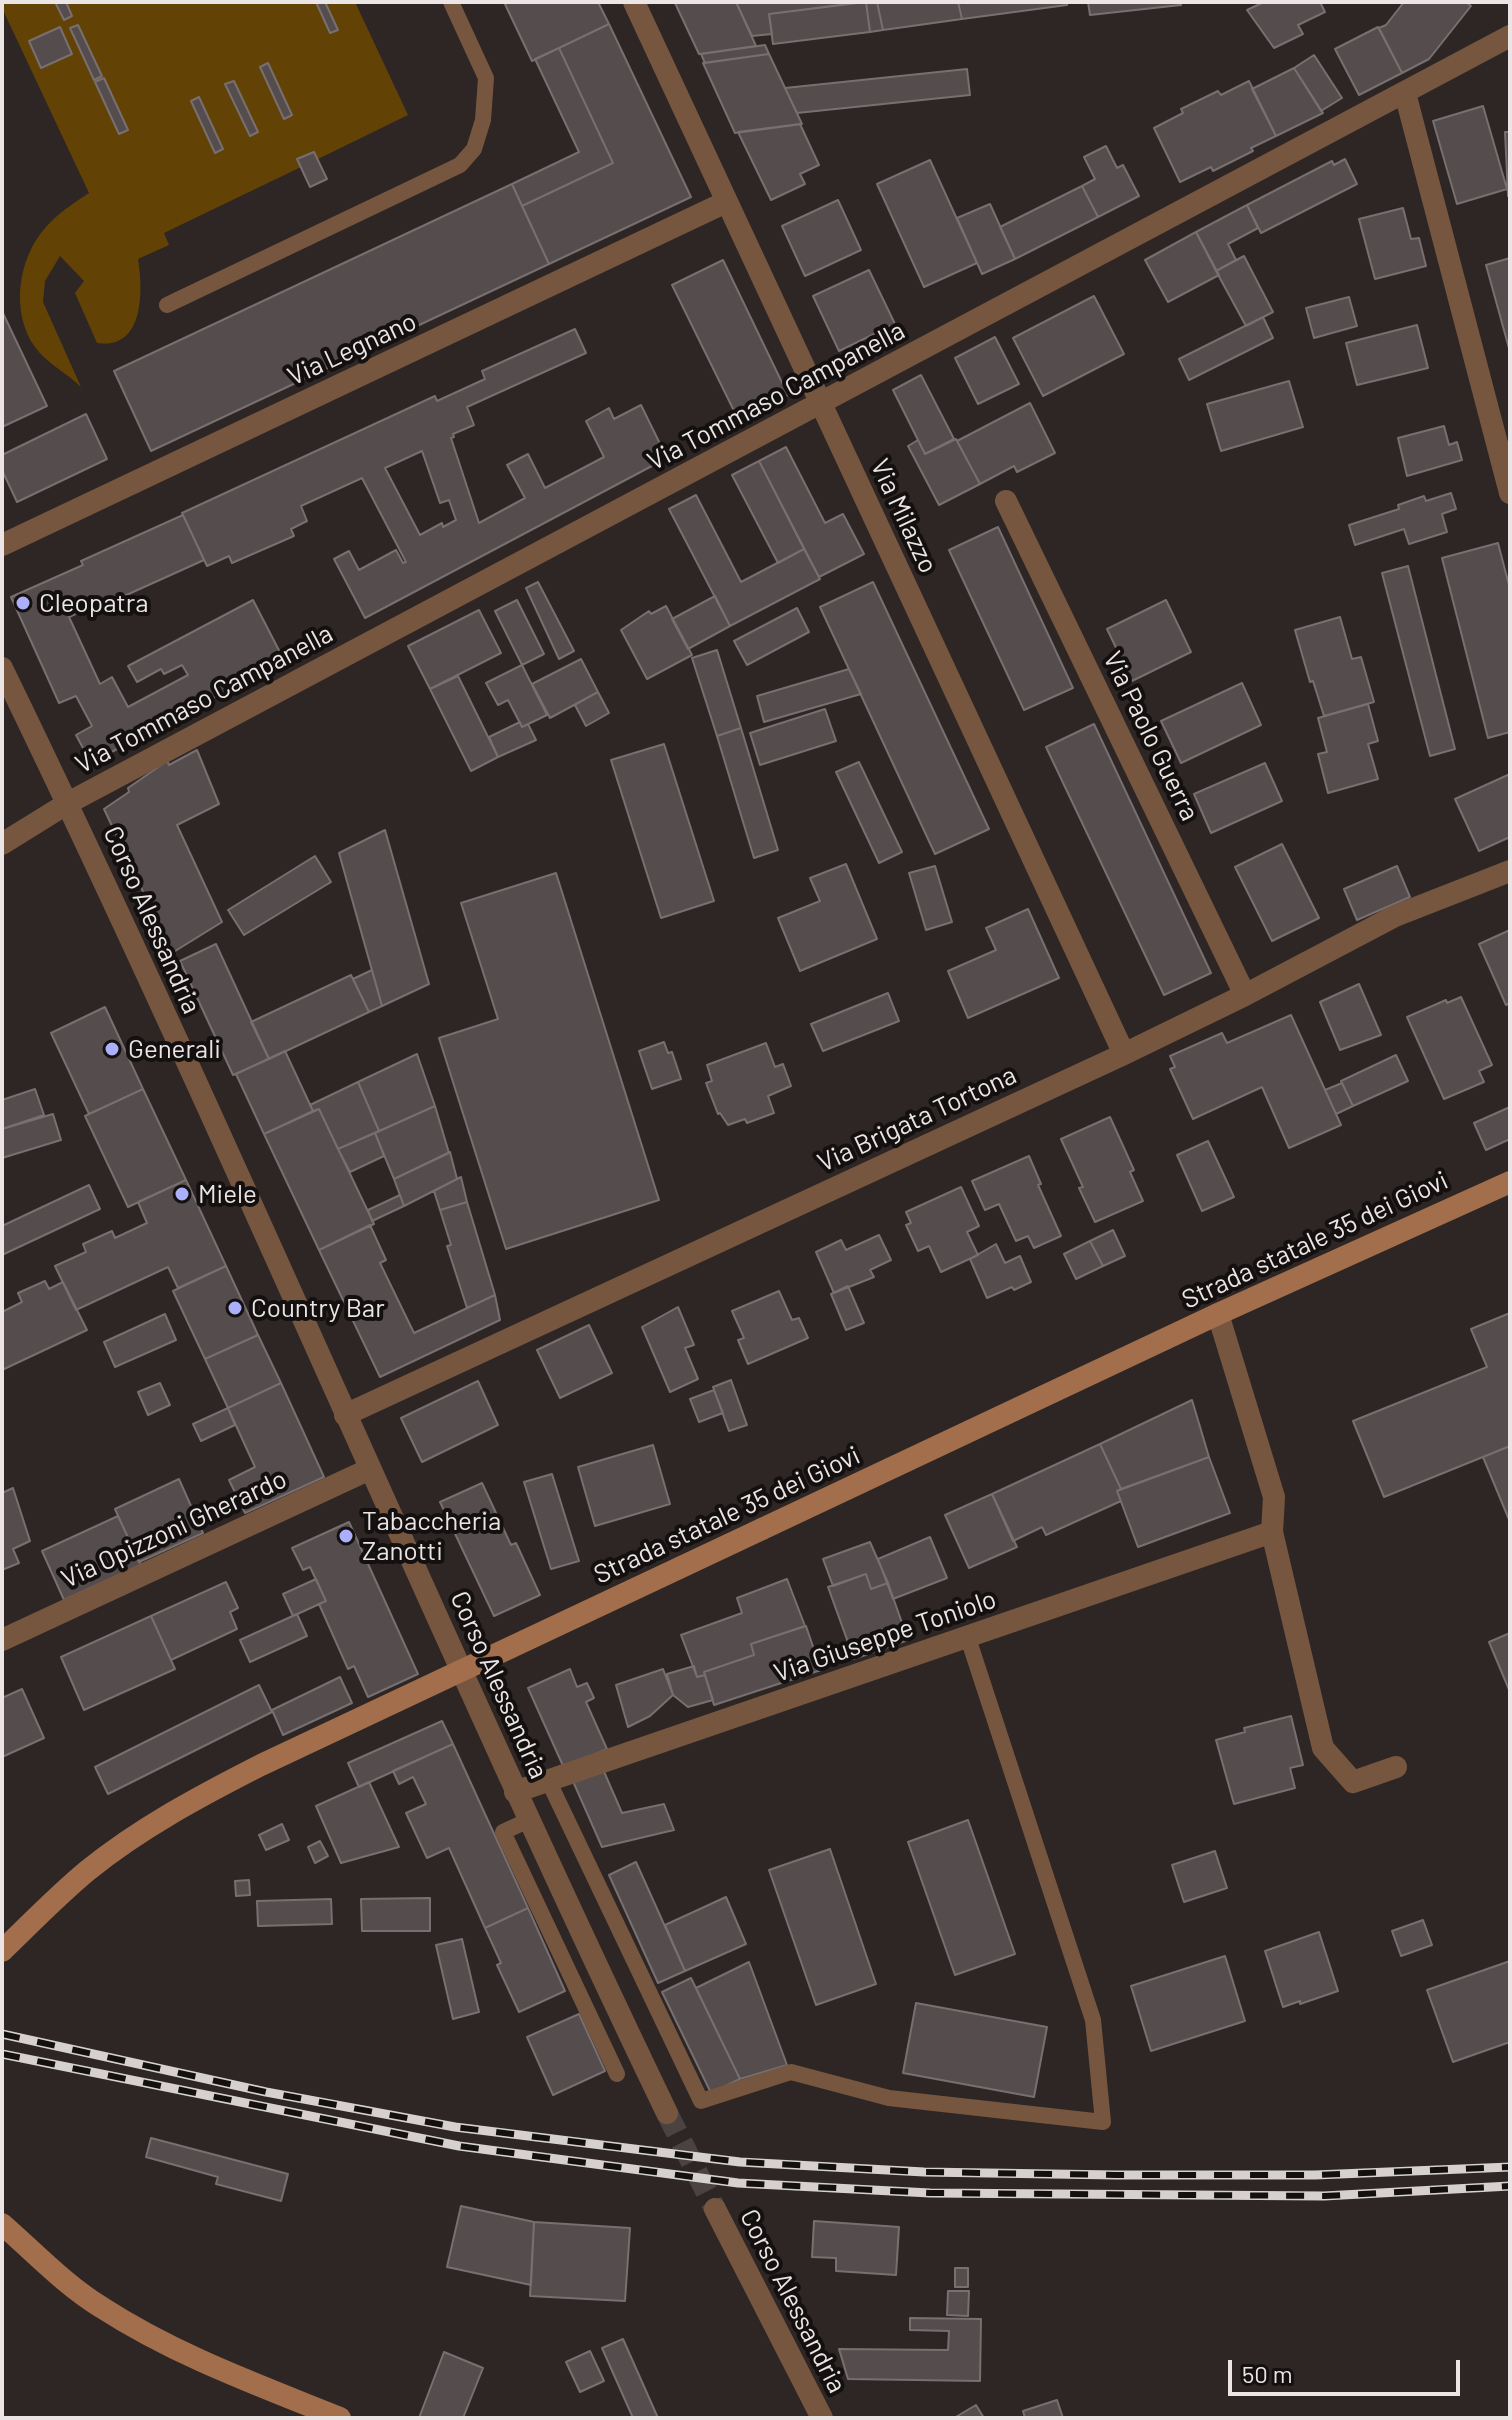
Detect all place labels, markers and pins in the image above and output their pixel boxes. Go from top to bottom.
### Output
place label: Cleopatra [39,587,148,619]
marker: Cleopatra [14,594,32,612]
place label: Generali [128,1033,221,1065]
marker: Generali [103,1040,121,1058]
place label: Miele [198,1178,257,1210]
marker: Miele [173,1185,191,1203]
place label: Country Bar [251,1292,385,1324]
marker: Country Bar [226,1299,244,1317]
place label: Tabaccheria Zanotti [362,1505,501,1566]
marker: Tabaccheria Zanotti [337,1527,355,1545]

